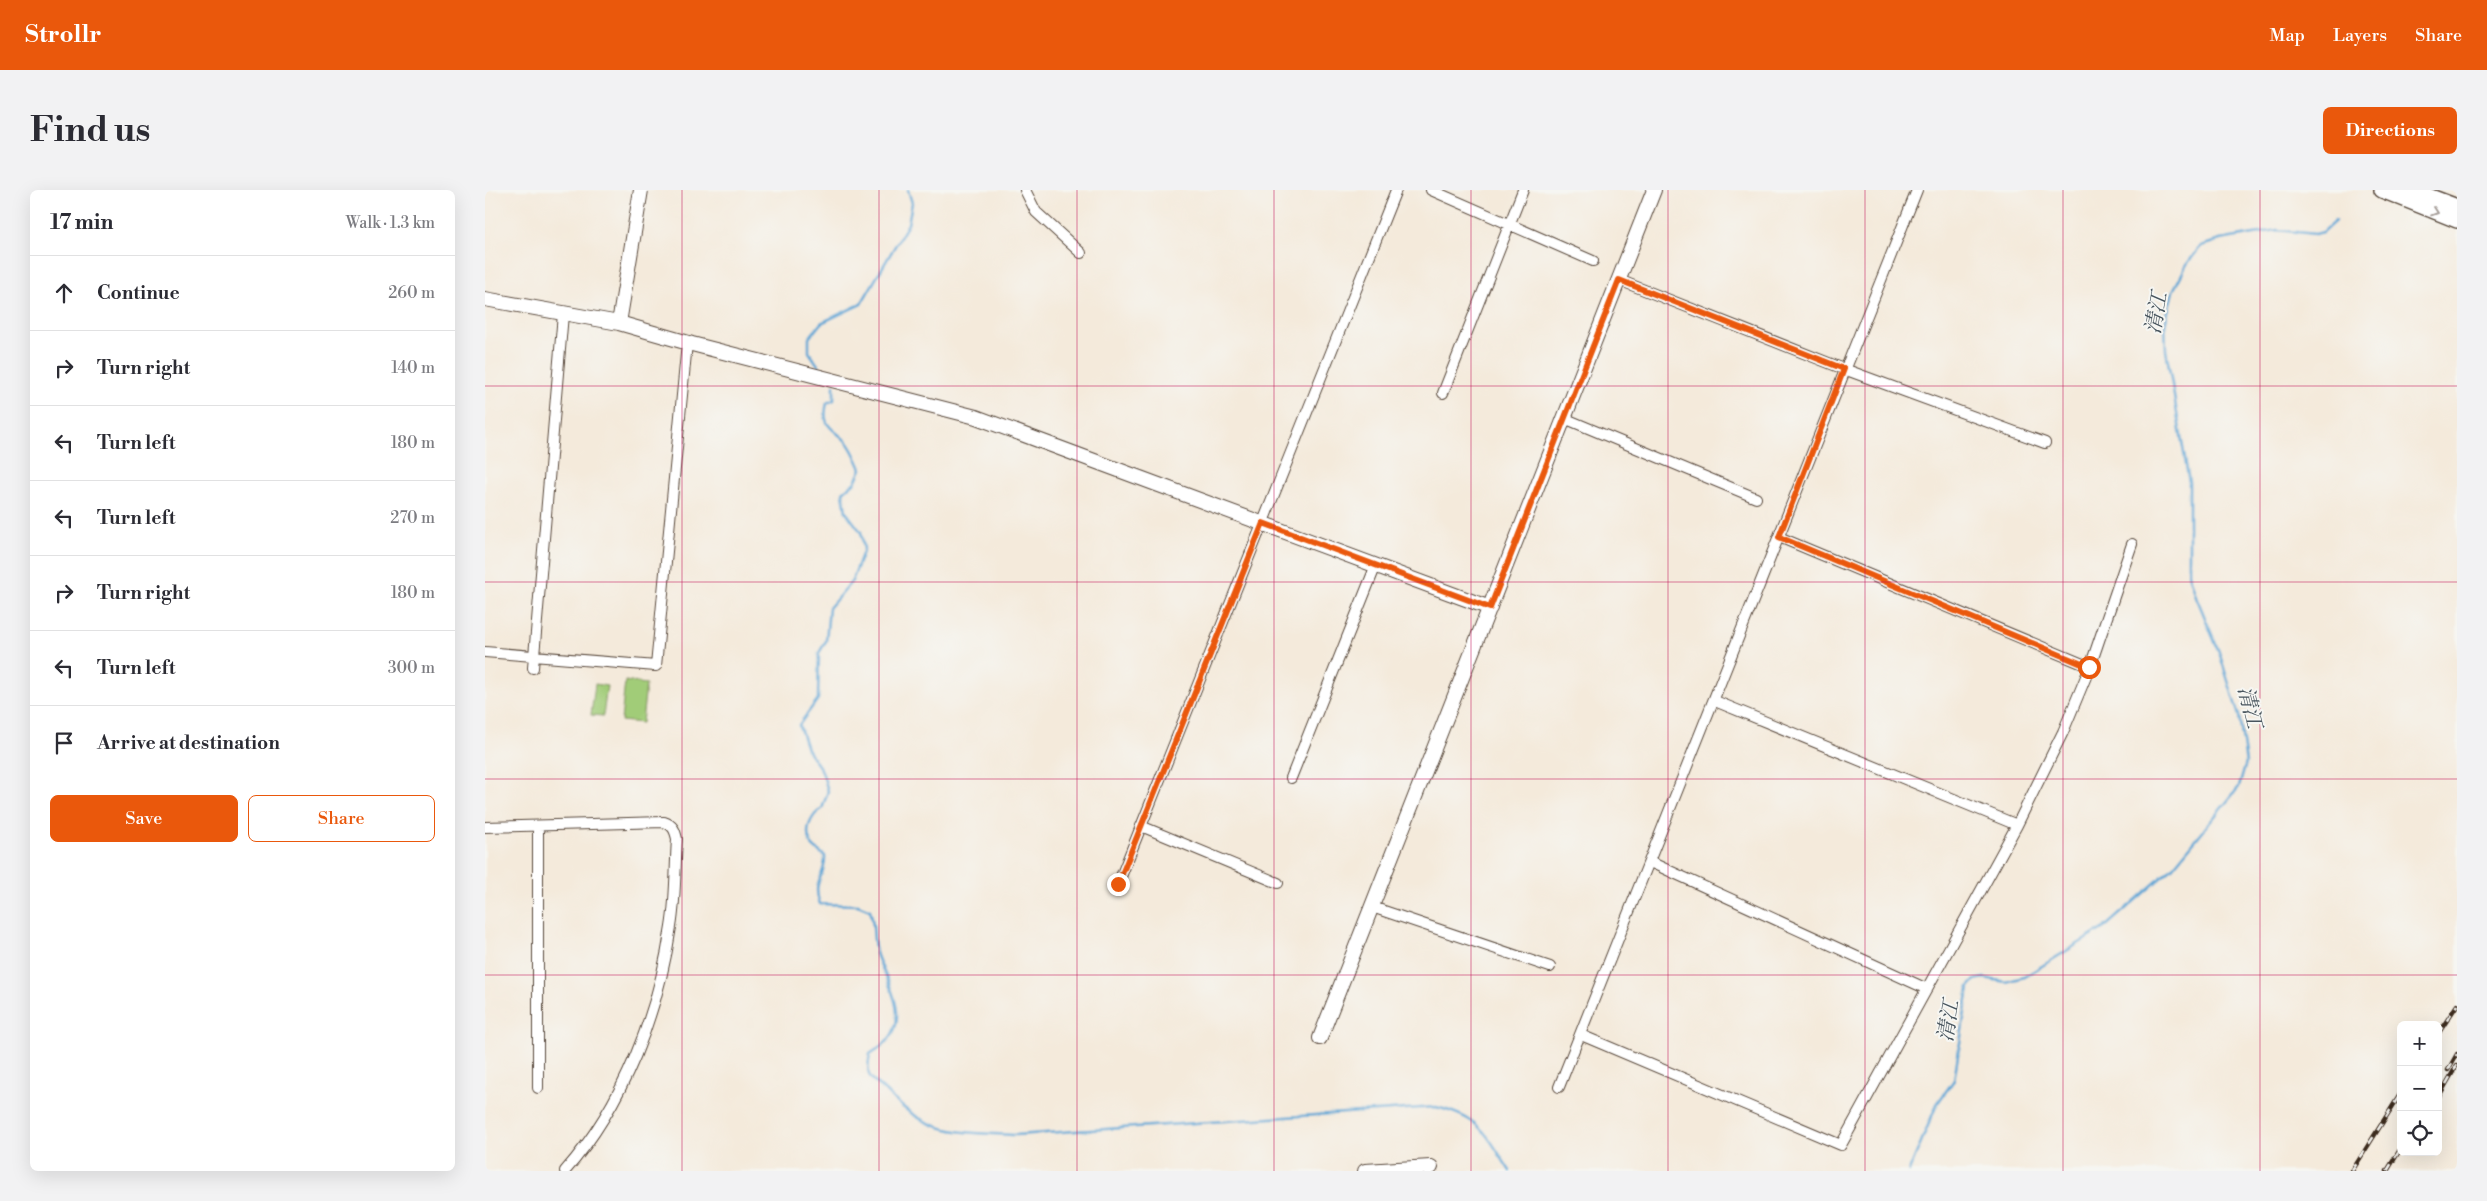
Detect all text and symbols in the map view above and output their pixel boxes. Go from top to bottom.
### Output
text: Strollr [25,20,101,50]
text: Map [2270,24,2305,47]
text: Layers [2333,24,2387,47]
text: Share [2415,24,2462,47]
button: Directions [2323,107,2457,154]
text: Find us [30,109,150,152]
one-way arrow [2430,206,2439,216]
text: 17 min [50,210,113,236]
text: Walk · 1.3 km [346,213,435,233]
icon: ahead [50,279,78,307]
text: Continue [97,281,180,305]
text: 260 m [388,283,435,303]
water label: 清江 [2141,287,2174,336]
icon: right [50,354,78,382]
text: Turn right [97,356,190,380]
text: 140 m [391,358,435,378]
icon: left [50,429,78,457]
text: Turn left [97,431,176,455]
text: 180 m [391,433,435,453]
icon: left [50,504,78,532]
text: Turn left [97,506,176,530]
text: 270 m [390,508,435,528]
icon: right [50,579,78,607]
text: Turn right [97,581,190,605]
text: 180 m [391,583,435,603]
icon: left [50,654,78,682]
text: Turn left [97,656,176,680]
route start [2078,656,2101,679]
text: 300 m [388,658,435,678]
water label: 清江 [2231,684,2267,734]
icon: arrive [50,729,78,757]
text: Arrive at destination [97,731,280,755]
button: Save [50,795,238,842]
button: Share [248,795,435,842]
route end [1107,873,1130,896]
water label: 清江 [1933,995,1966,1044]
map controls [2397,1021,2442,1156]
button: + [2397,1021,2442,1066]
button: − [2397,1066,2442,1111]
button: locate [2397,1111,2442,1156]

